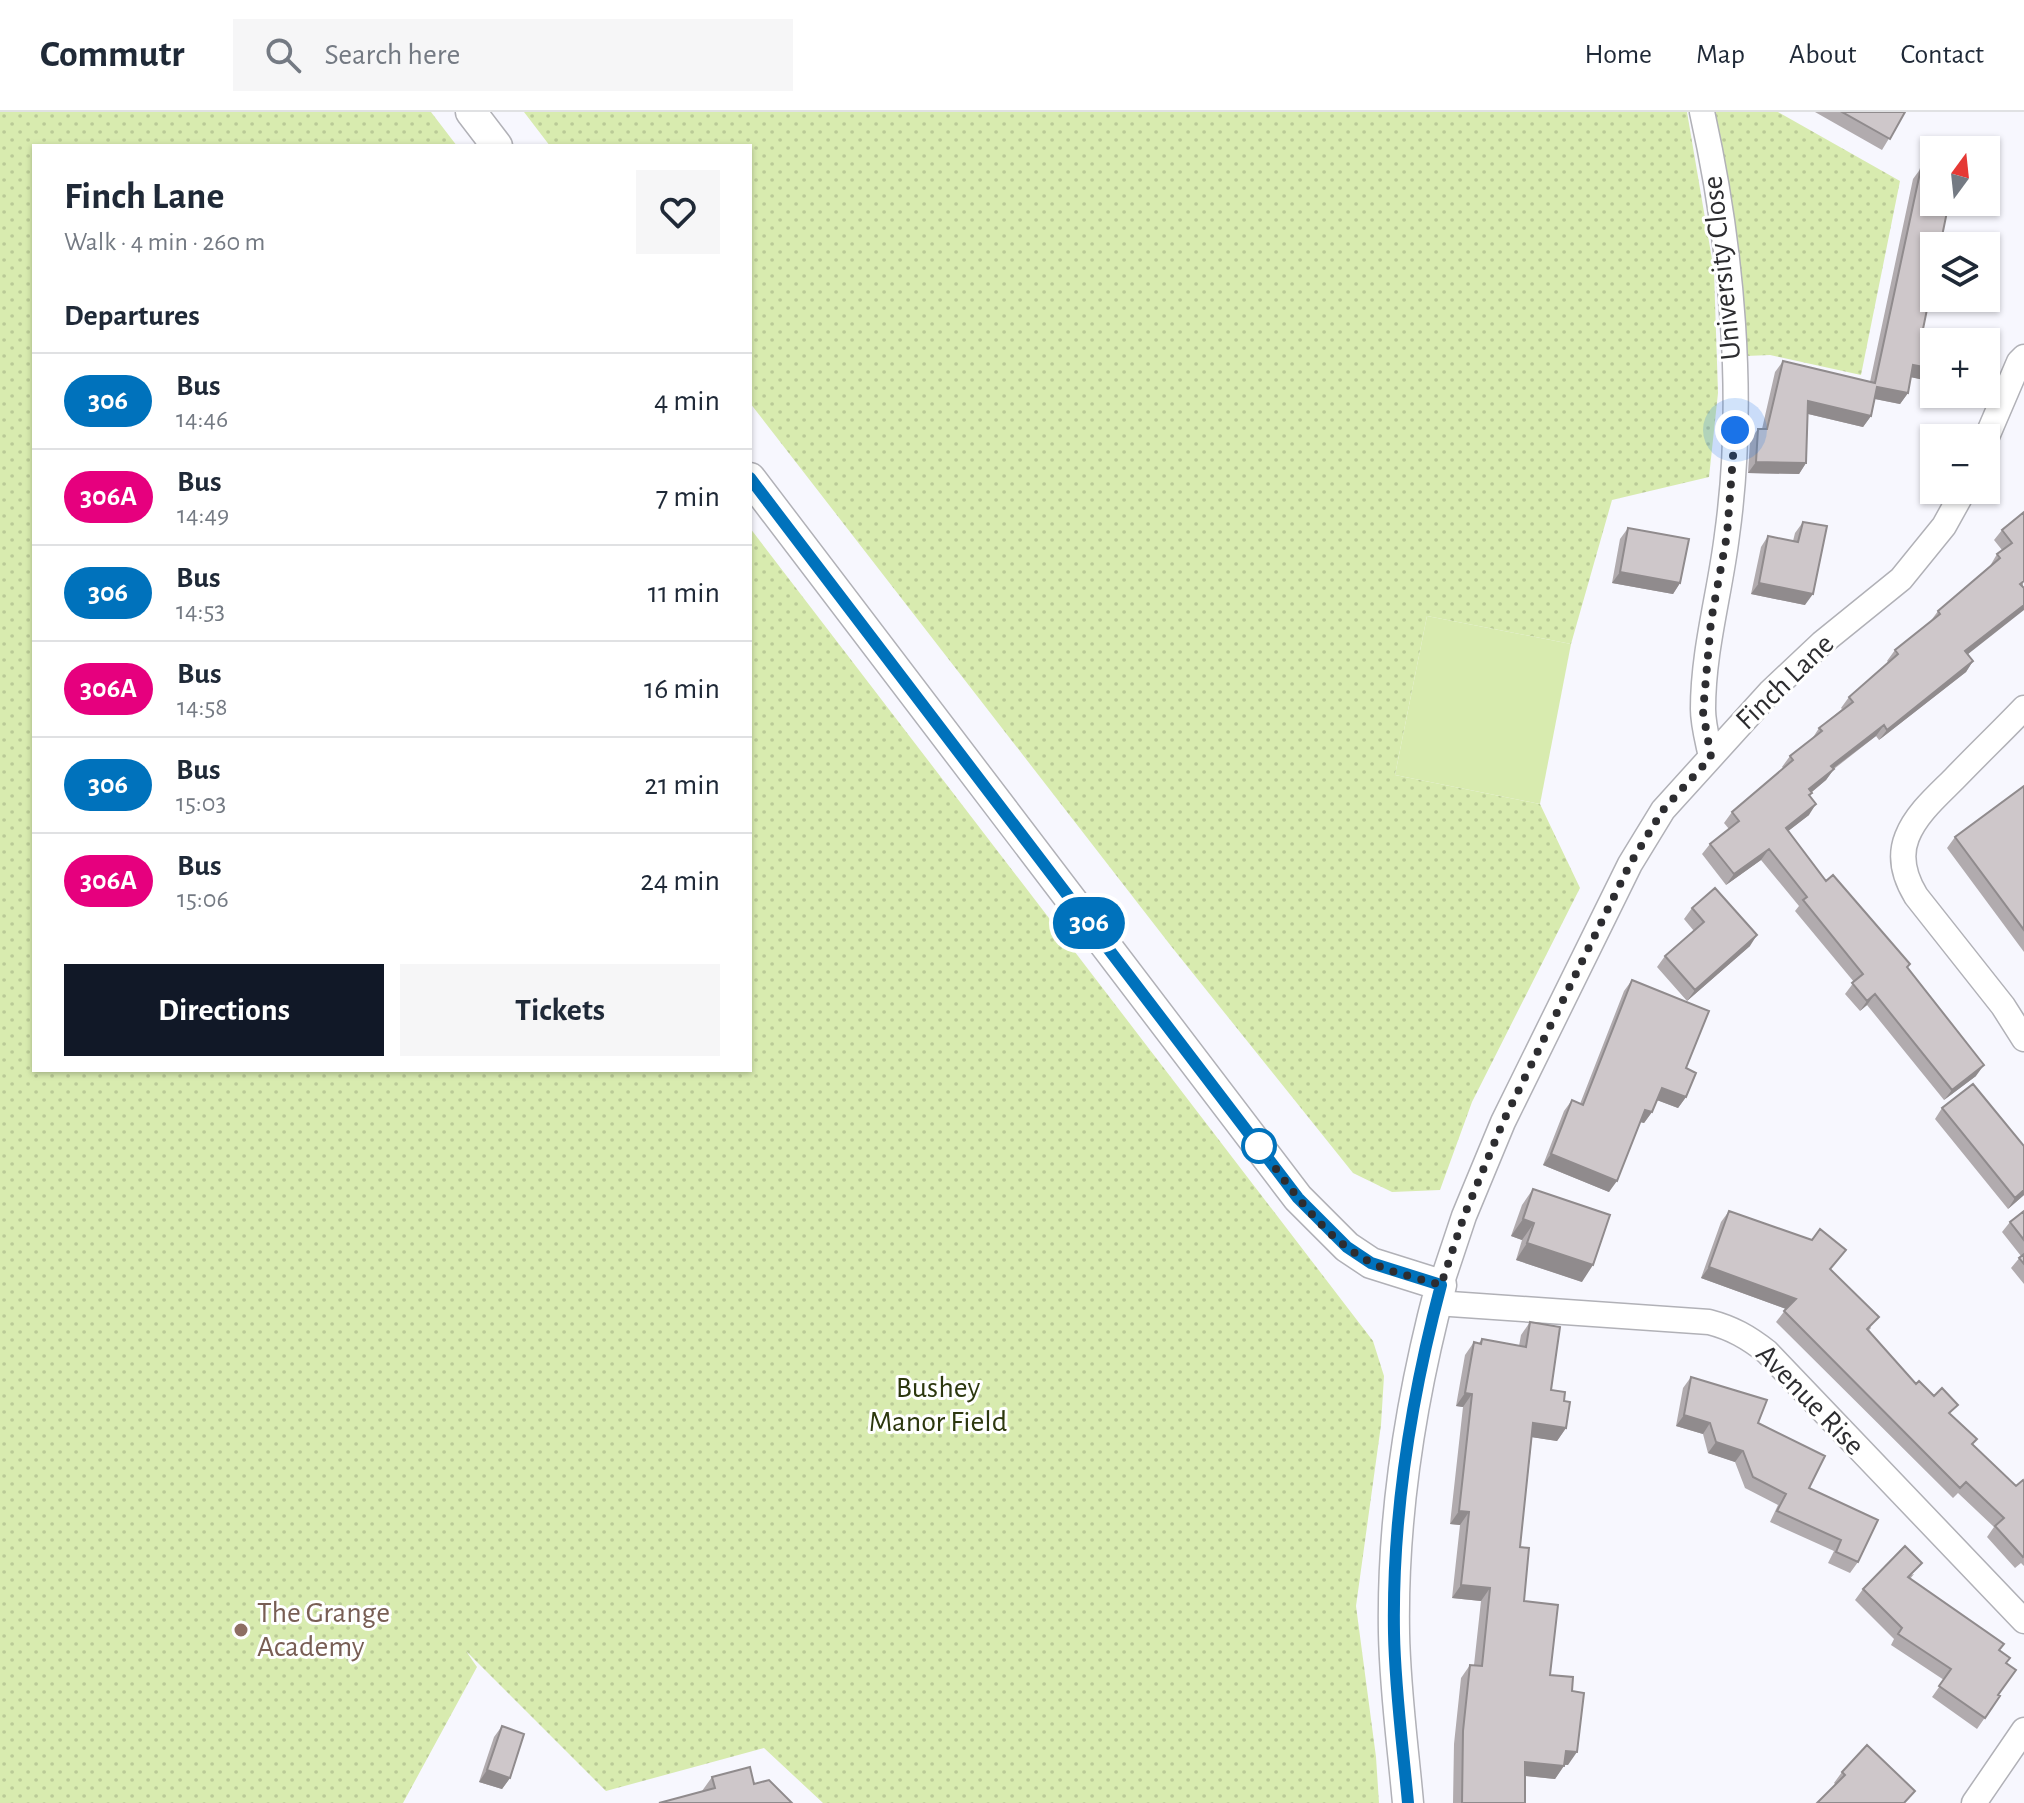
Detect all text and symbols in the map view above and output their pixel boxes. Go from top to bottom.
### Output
search box [233,19,793,91]
icon: search [261,33,305,77]
text: Commutr [40,36,185,74]
text: Search here [325,40,460,70]
text: Home [1585,41,1652,69]
text: Map [1696,41,1745,69]
text: About [1789,41,1857,69]
text: Contact [1901,41,1984,69]
north arrow [1920,136,2000,216]
map controls [1920,136,2000,504]
button: heart [636,170,720,254]
street label: University Close [1697,174,1747,362]
text: Finch Lane [64,178,224,216]
text: Walk · 4 min · 260 m [64,229,265,255]
button: layers [1920,232,2000,312]
text: Departures [64,301,200,331]
button: + [1920,328,2000,408]
text: Bus [176,371,221,401]
text: 4 min [654,386,720,416]
text: 306 [88,387,128,415]
text: 14:46 [176,406,228,432]
your location [1715,410,1755,450]
button: − [1920,424,2000,504]
text: Bus [177,467,222,497]
text: 7 min [656,482,720,512]
text: 306A [80,483,137,511]
text: 14:49 [177,502,229,528]
text: Bus [176,563,221,593]
text: 11 min [648,578,720,608]
text: 306 [88,579,128,607]
text: 14:53 [176,598,225,624]
street label: Finch Lane [1730,628,1840,736]
text: Bus [177,659,222,689]
text: 16 min [644,674,720,704]
text: 306A [80,675,137,703]
text: 14:58 [177,694,228,720]
text: Bus [176,755,221,785]
text: 21 min [644,770,720,800]
text: 306 [88,771,128,799]
text: 15:03 [176,790,226,816]
text: Bus [177,851,222,881]
text: 24 min [640,866,720,896]
text: 306A [80,867,137,895]
text: 15:06 [177,886,229,912]
line badge: 306 [1043,897,1135,949]
text: 306 [1069,909,1109,937]
button: Directions [64,964,384,1056]
button: Tickets [400,964,720,1056]
unlabelled marker [1242,1129,1276,1163]
street label: Avenue Rise [1750,1339,1870,1461]
park label: Bushey Manor Field [869,1373,1007,1437]
place label: The Grange Academy [257,1598,390,1662]
marker: The Grange Academy [232,1621,250,1639]

